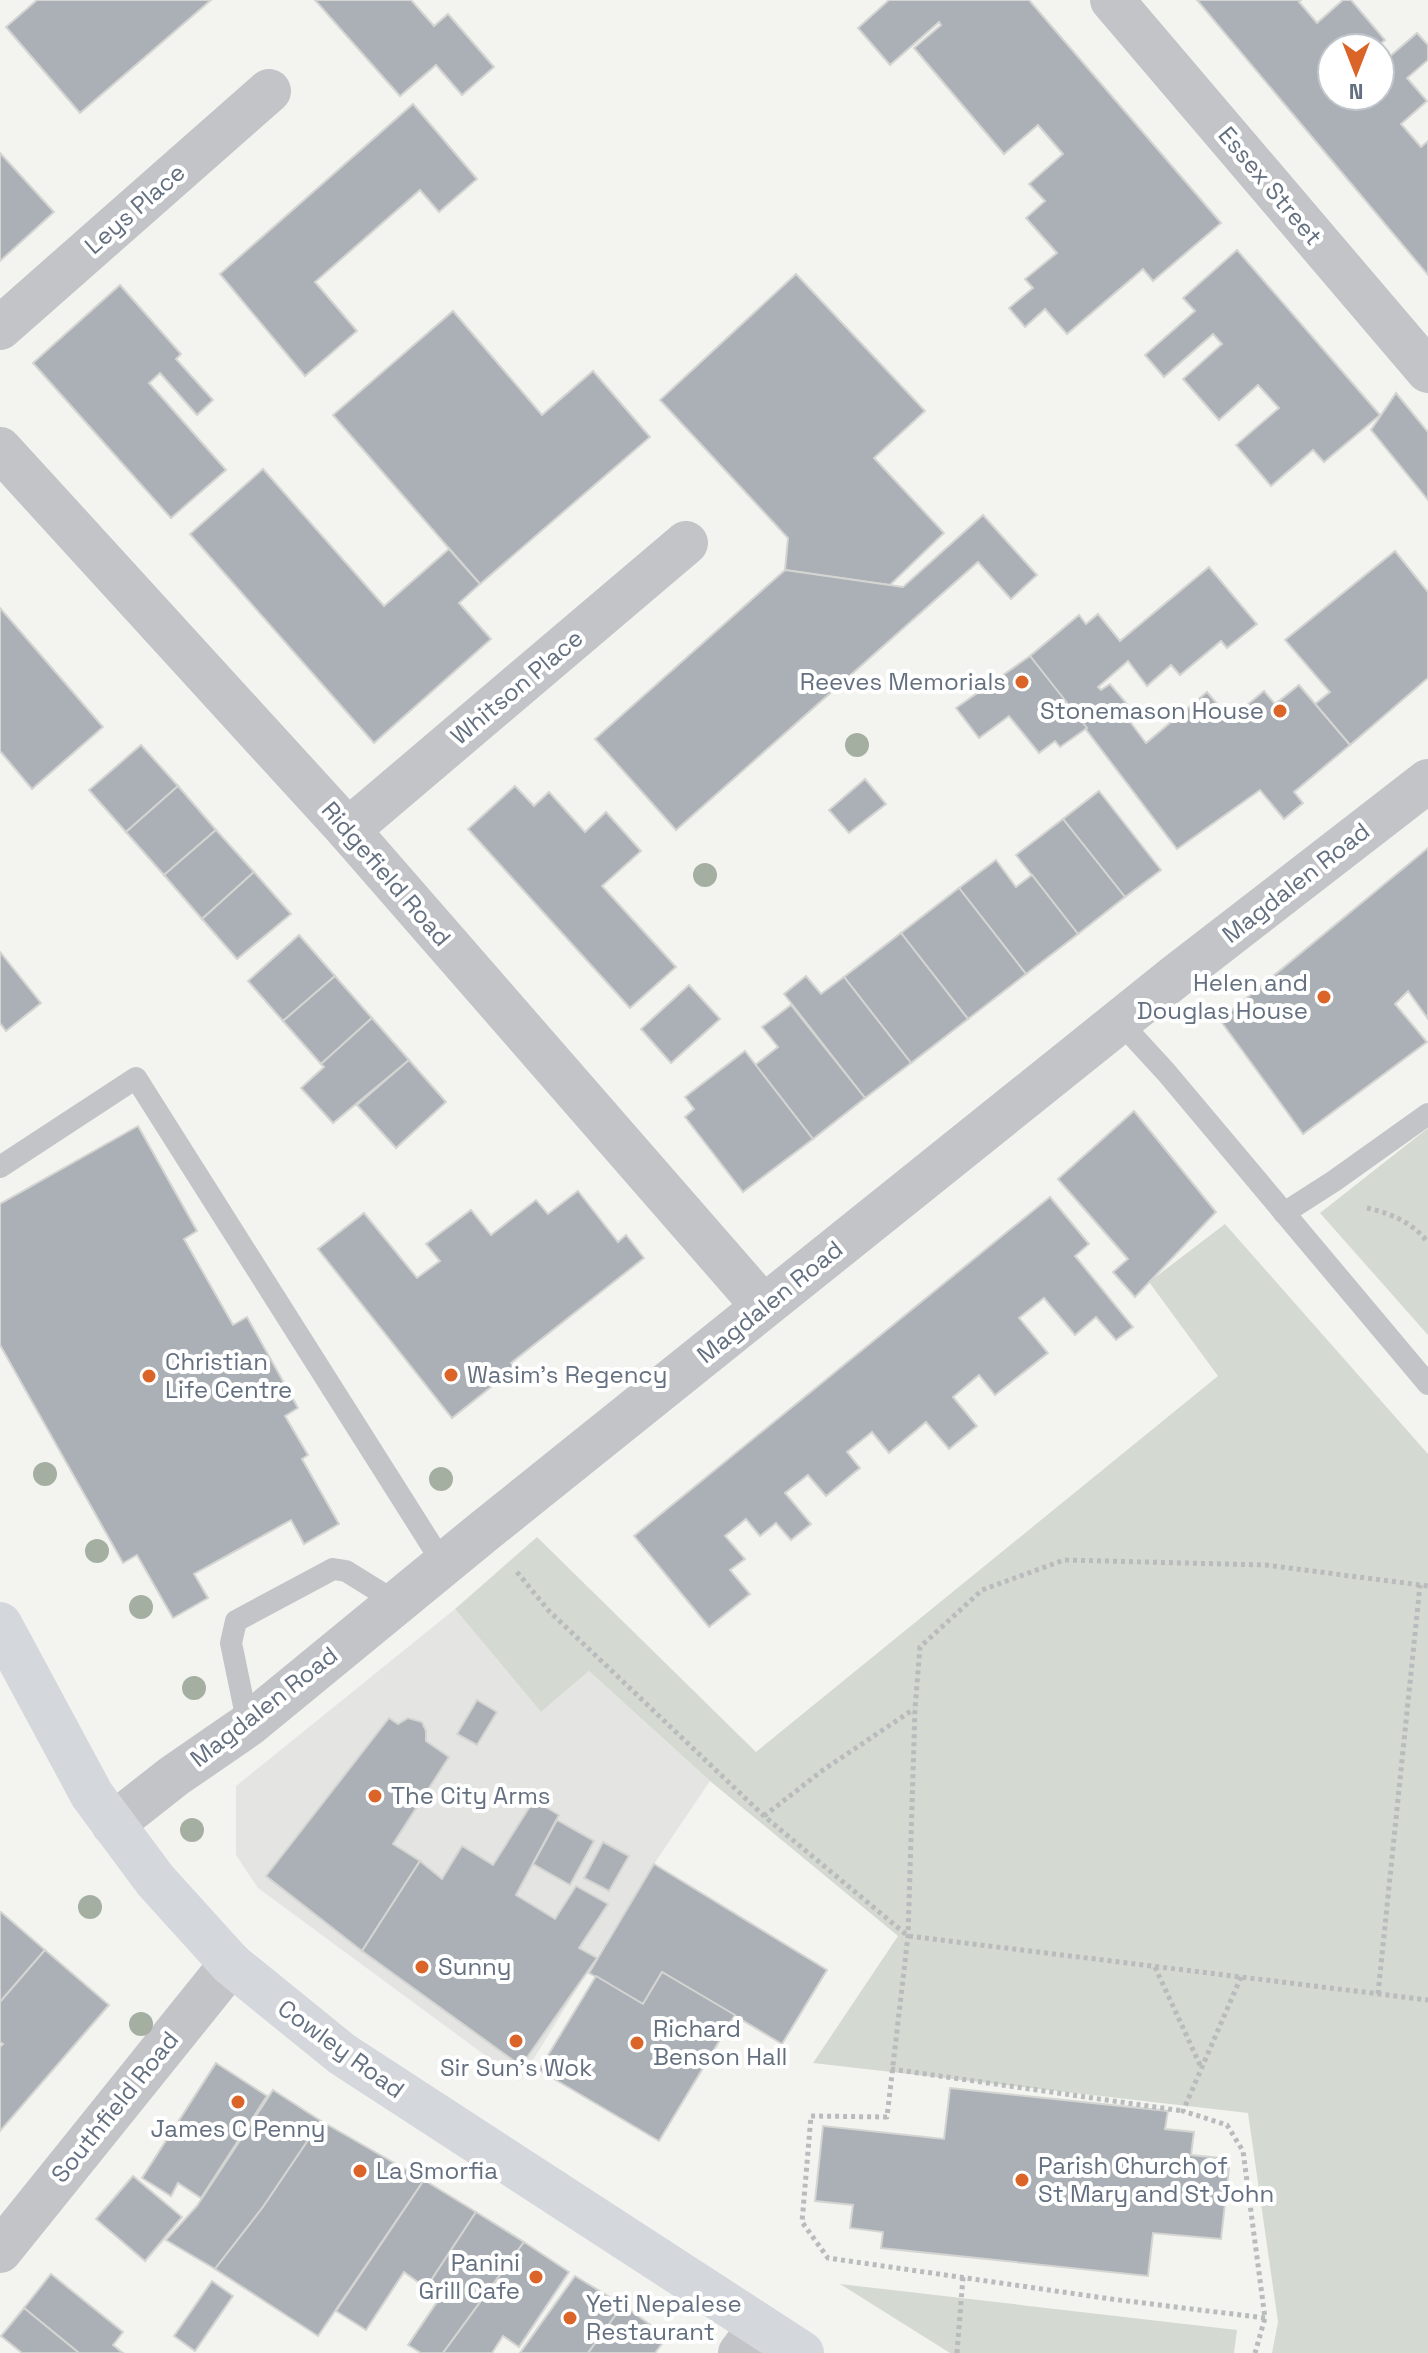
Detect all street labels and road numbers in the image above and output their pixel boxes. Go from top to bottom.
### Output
street label: Essex Street [1212,120,1329,252]
street label: Leys Place [78,157,191,261]
street label: Whitson Place [444,622,589,751]
street label: Ridgefield Road [315,795,458,953]
street label: Magdalen Road [1216,815,1376,950]
street label: Magdalen Road [690,1233,849,1370]
street label: Magdalen Road [184,1639,344,1774]
street label: Cowley Road [272,1992,411,2105]
street label: Southfield Road [44,2025,185,2189]

